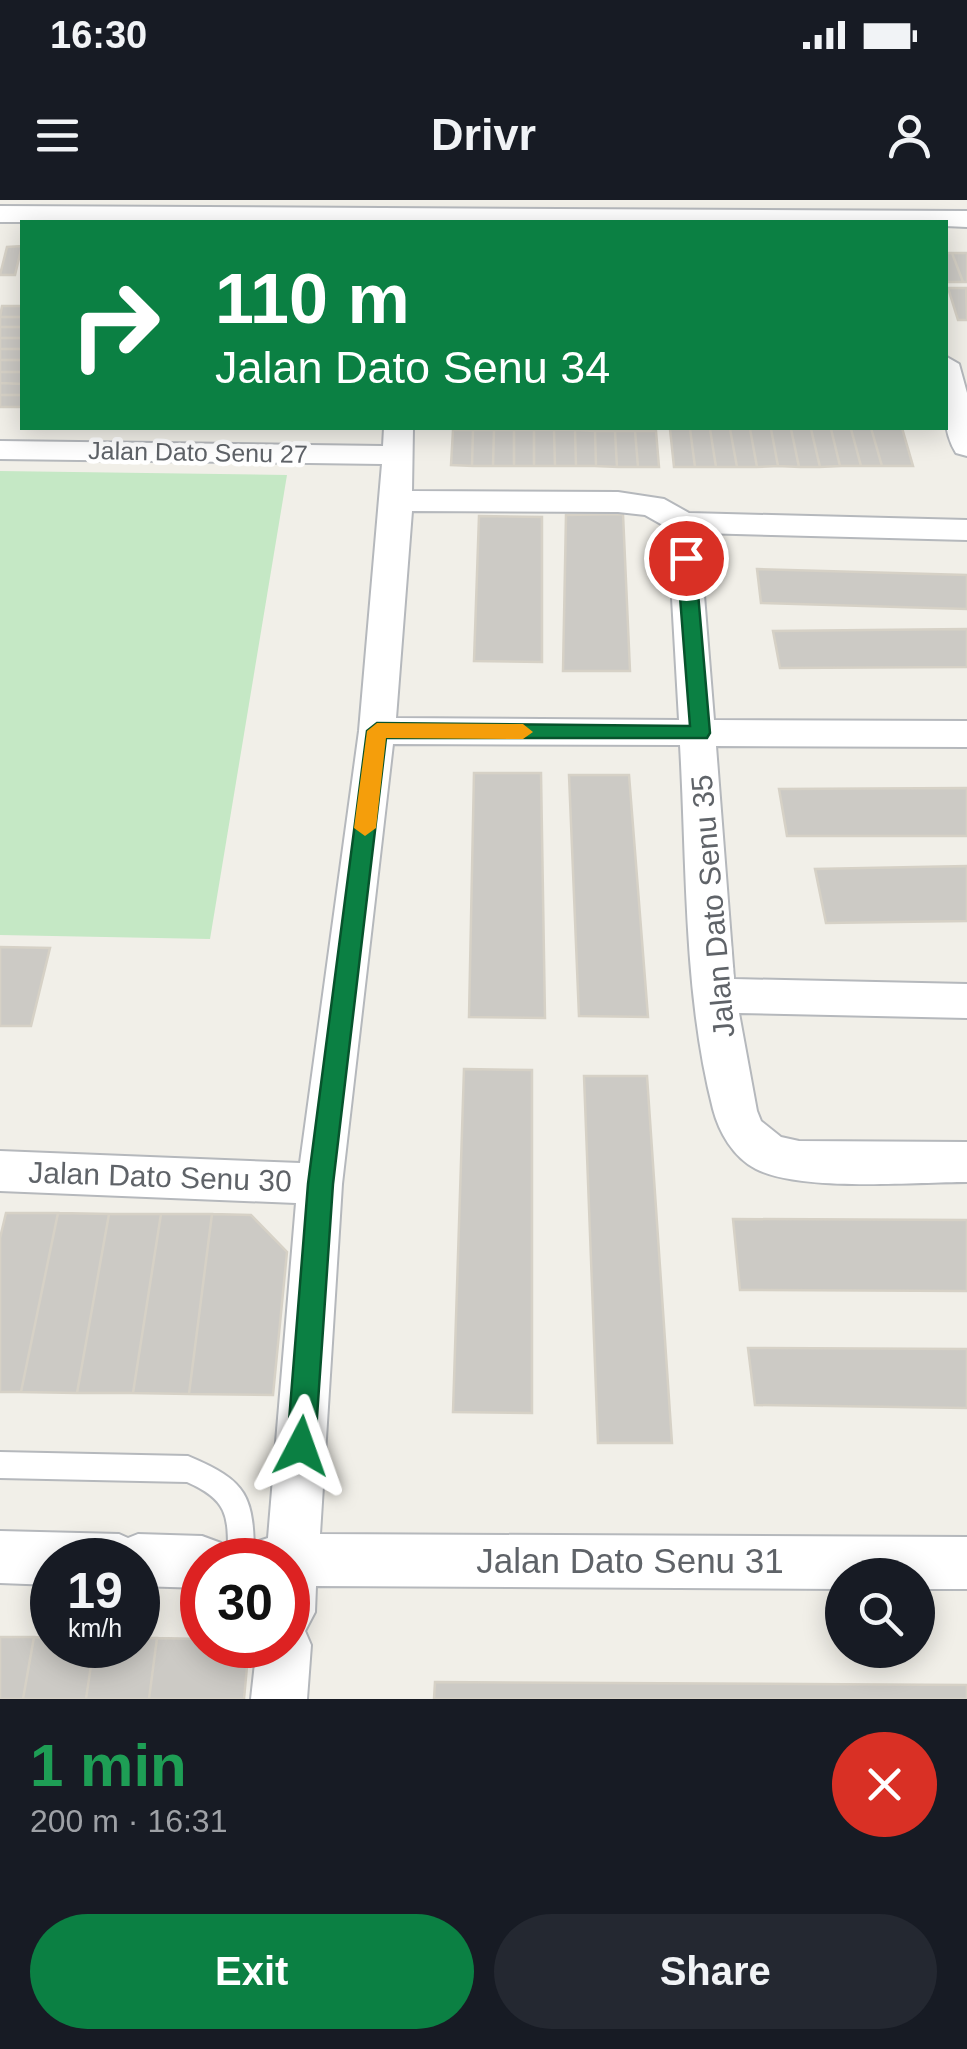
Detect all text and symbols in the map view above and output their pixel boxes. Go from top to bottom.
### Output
text: 16:30 [50,14,147,56]
icon: menu [30,108,85,163]
icon: person [882,108,937,163]
text: Drivr [431,109,536,160]
icon: right [50,260,180,390]
text: 110 m [215,260,410,338]
text: Jalan Dato Senu 34 [215,342,610,393]
street label: Jalan Dato Senu 27 [88,436,308,468]
pin [644,516,729,601]
icon: arrive [659,531,714,586]
street label: Jalan Dato Senu 35 [685,773,740,1039]
street label: Jalan Dato Senu 30 [28,1155,292,1198]
position arrow [249,1394,353,1498]
speed limit sign: 30 [180,1538,310,1668]
street label: Jalan Dato Senu 31 [476,1541,784,1580]
map controls [825,1558,935,1668]
button: search [825,1558,935,1668]
text: 19 [67,1563,123,1619]
text: km/h [68,1614,122,1642]
text: 1 min [30,1732,187,1799]
button: close [832,1732,937,1837]
text: 200 m · 16:31 [30,1803,227,1839]
button: Exit [30,1914,474,2029]
button: Share [494,1914,937,2029]

